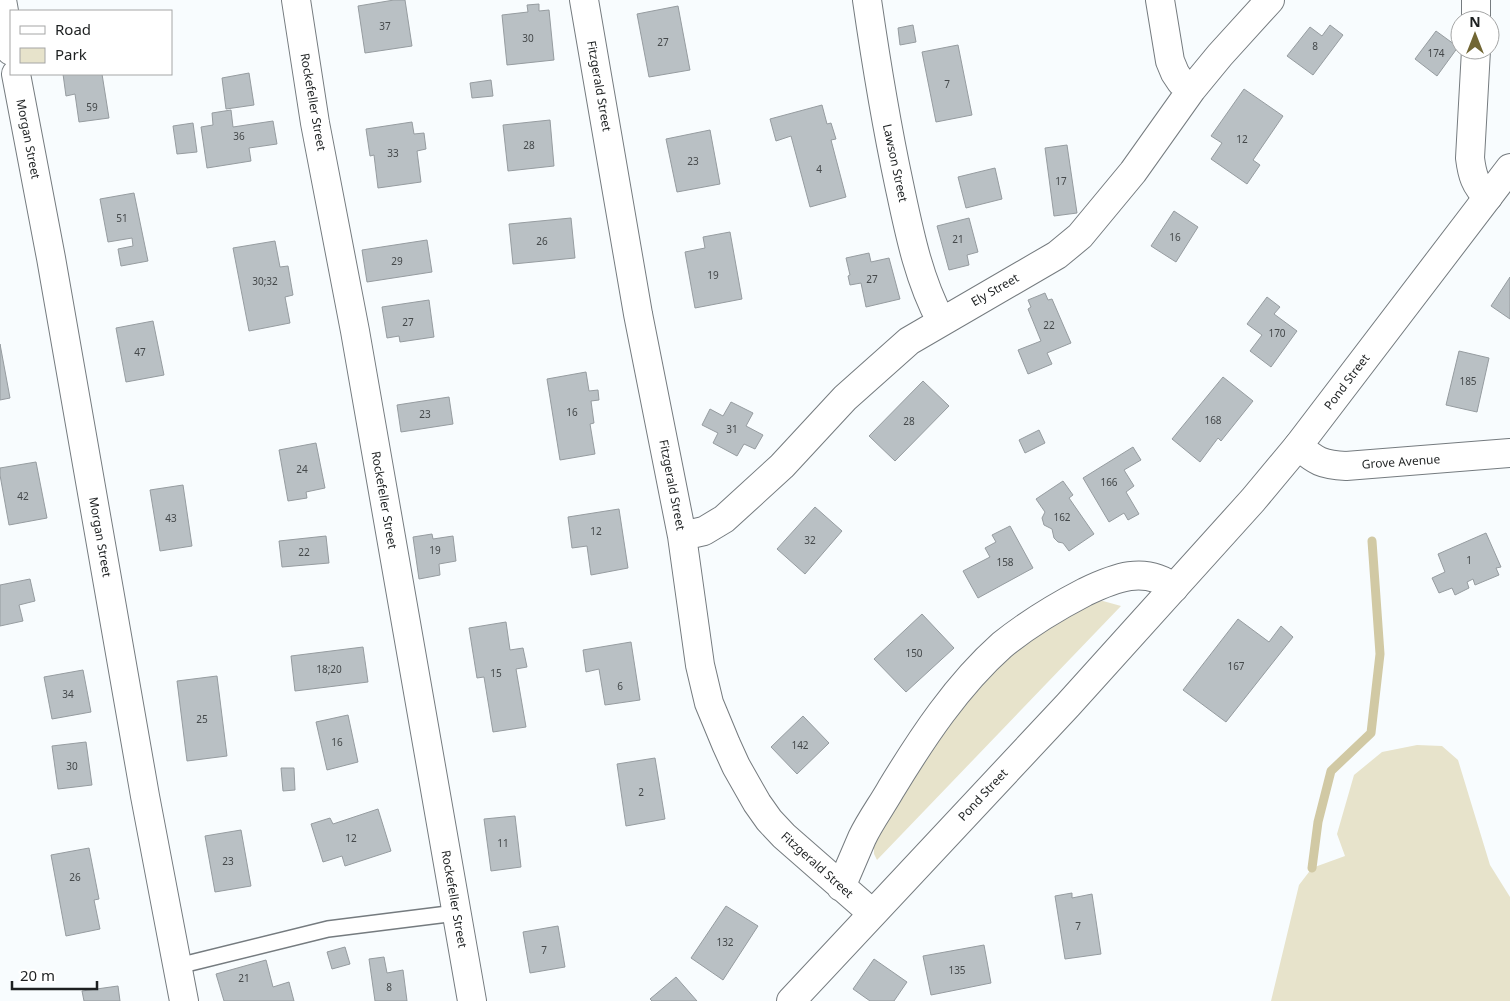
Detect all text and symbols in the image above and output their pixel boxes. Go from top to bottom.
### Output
legend [10,10,172,75]
north arrow [1450,10,1500,60]
text: N [1469,12,1481,31]
text: Road [55,19,91,39]
house number: 37 [379,19,391,33]
house number: 30 [522,31,534,45]
house number: 27 [657,35,669,49]
street label: Fitzgerald Street [583,39,616,133]
house number: 8 [1312,39,1318,53]
text: Park [55,44,87,64]
house number: 174 [1427,46,1445,60]
street label: Rockefeller Street [297,52,331,153]
house number: 7 [944,77,950,91]
street label: Morgan Street [12,97,45,181]
house number: 59 [86,100,98,114]
street label: Lawson Street [879,122,912,204]
house number: 36 [233,129,245,143]
house number: 12 [1236,132,1248,146]
house number: 28 [523,138,535,152]
house number: 33 [387,146,399,160]
house number: 23 [687,154,699,168]
house number: 4 [816,162,822,176]
house number: 17 [1055,174,1067,188]
house number: 51 [116,211,128,225]
house number: 16 [1169,230,1181,244]
house number: 21 [952,232,964,246]
house number: 26 [536,234,548,248]
house number: 29 [391,254,403,268]
house number: 19 [707,268,719,282]
street label: Ely Street [968,269,1022,310]
house number: 27 [866,272,878,286]
house number: 30;32 [252,274,278,288]
house number: 27 [402,315,414,329]
house number: 22 [1043,318,1055,332]
house number: 170 [1268,326,1286,340]
house number: 47 [134,345,146,359]
street label: Pond Street [1320,350,1374,413]
house number: 185 [1459,374,1477,388]
house number: 16 [566,405,578,419]
house number: 23 [419,407,431,421]
house number: 168 [1204,413,1222,427]
house number: 28 [903,414,915,428]
house number: 31 [726,422,738,436]
street label: Fitzgerald Street [655,438,690,532]
street label: Rockefeller Street [368,450,402,551]
street label: Grove Avenue [1361,450,1441,473]
house number: 24 [296,462,308,476]
house number: 166 [1100,475,1118,489]
house number: 42 [17,489,29,503]
street label: Morgan Street [85,495,116,579]
house number: 162 [1053,510,1071,524]
house number: 43 [165,511,177,525]
house number: 12 [590,524,602,538]
house number: 32 [804,533,816,547]
house number: 19 [429,543,441,557]
house number: 22 [298,545,310,559]
house number: 1 [1466,553,1472,567]
house number: 158 [996,555,1014,569]
house number: 150 [905,646,923,660]
house number: 167 [1227,659,1245,673]
house number: 18;20 [316,662,342,676]
house number: 15 [490,666,502,680]
house number: 6 [617,679,623,693]
house number: 34 [62,687,74,701]
house number: 25 [196,712,208,726]
house number: 16 [331,735,343,749]
house number: 142 [791,738,809,752]
house number: 30 [66,759,78,773]
street label: Pond Street [954,764,1012,825]
house number: 2 [638,785,644,799]
street label: Fitzgerald Street [777,828,858,902]
house number: 12 [345,831,357,845]
house number: 11 [497,836,509,850]
street label: Rockefeller Street [438,849,472,950]
house number: 23 [222,854,234,868]
house number: 26 [69,870,81,884]
house number: 7 [1075,919,1081,933]
house number: 132 [716,935,734,949]
house number: 7 [541,943,547,957]
scale bar [12,958,98,990]
house number: 135 [948,963,966,977]
text: 20 m [20,965,55,985]
house number: 21 [238,971,250,985]
house number: 8 [386,980,392,994]

